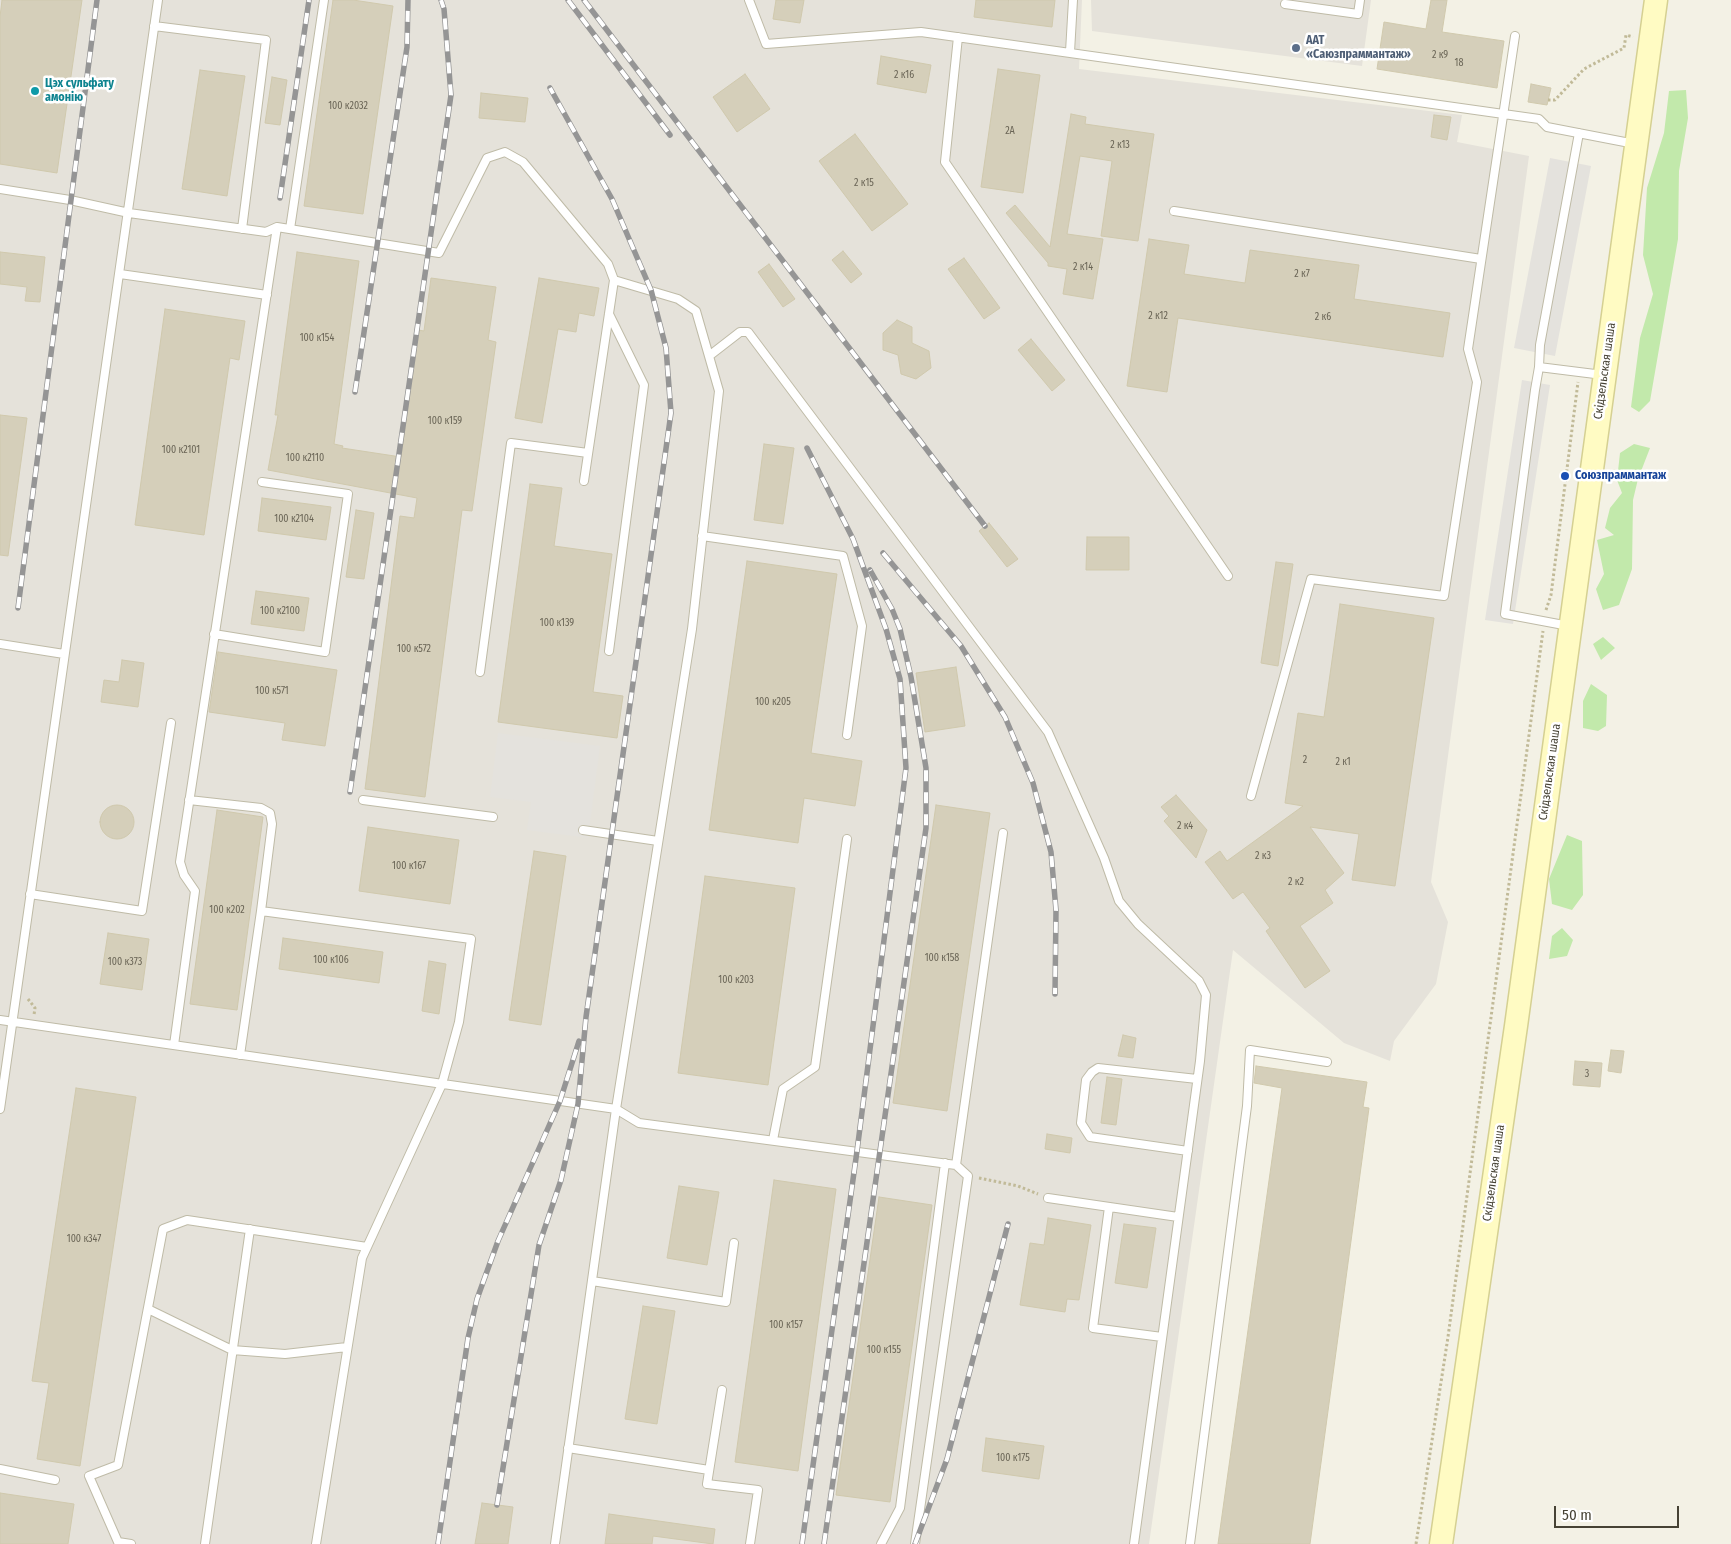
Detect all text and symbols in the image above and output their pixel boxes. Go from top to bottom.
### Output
place label: ААТ «Саюзпраммантаж» [1306,34,1411,62]
marker: ААТ «Саюзпраммантаж» [1290,42,1302,54]
house number: 2 к9 [1432,49,1448,61]
house number: 18 [1455,57,1463,69]
house number: 2 к16 [894,69,914,81]
place label: Цэх сульфату амонію [45,77,114,105]
marker: Цэх сульфату амонію [29,85,41,97]
house number: 100 к2032 [328,100,368,112]
house number: 2А [1005,125,1015,137]
house number: 2 к13 [1110,139,1130,151]
house number: 2 к15 [854,177,874,189]
house number: 2 к14 [1073,261,1093,273]
house number: 2 к7 [1294,268,1310,280]
house number: 2 к12 [1148,310,1168,322]
house number: 2 к6 [1315,311,1331,323]
street label: Скідзельская шаша [1591,322,1619,420]
house number: 100 к154 [300,332,334,344]
house number: 100 к159 [428,415,462,427]
house number: 100 к2101 [162,444,200,456]
house number: 100 к2110 [286,452,324,464]
place label: Союзпраммантаж [1575,469,1666,483]
marker: Союзпраммантаж [1559,470,1571,482]
house number: 100 к2104 [274,513,314,525]
house number: 100 к2100 [260,605,300,617]
house number: 100 к139 [540,617,574,629]
house number: 100 к572 [397,643,431,655]
house number: 100 к571 [255,685,289,697]
house number: 100 к205 [755,696,791,708]
street label: Скідзельская шаша [1536,723,1564,821]
house number: 2 [1303,754,1307,766]
house number: 2 к1 [1335,756,1351,768]
house number: 2 к4 [1177,820,1193,832]
house number: 2 к3 [1255,850,1271,862]
house number: 100 к167 [392,860,426,872]
house number: 2 к2 [1288,876,1304,888]
house number: 100 к202 [209,904,245,916]
house number: 100 к158 [925,952,959,964]
house number: 100 к106 [313,954,349,966]
house number: 100 к373 [108,956,142,968]
house number: 100 к203 [718,974,754,986]
house number: 3 [1585,1068,1589,1080]
street label: Скідзельская шаша [1480,1124,1508,1222]
house number: 100 к347 [67,1233,101,1245]
house number: 100 к157 [769,1319,803,1331]
house number: 100 к155 [867,1344,901,1356]
house number: 100 к175 [996,1452,1030,1464]
scale bar [1556,1496,1681,1528]
text: 50 m [1562,1506,1592,1524]

